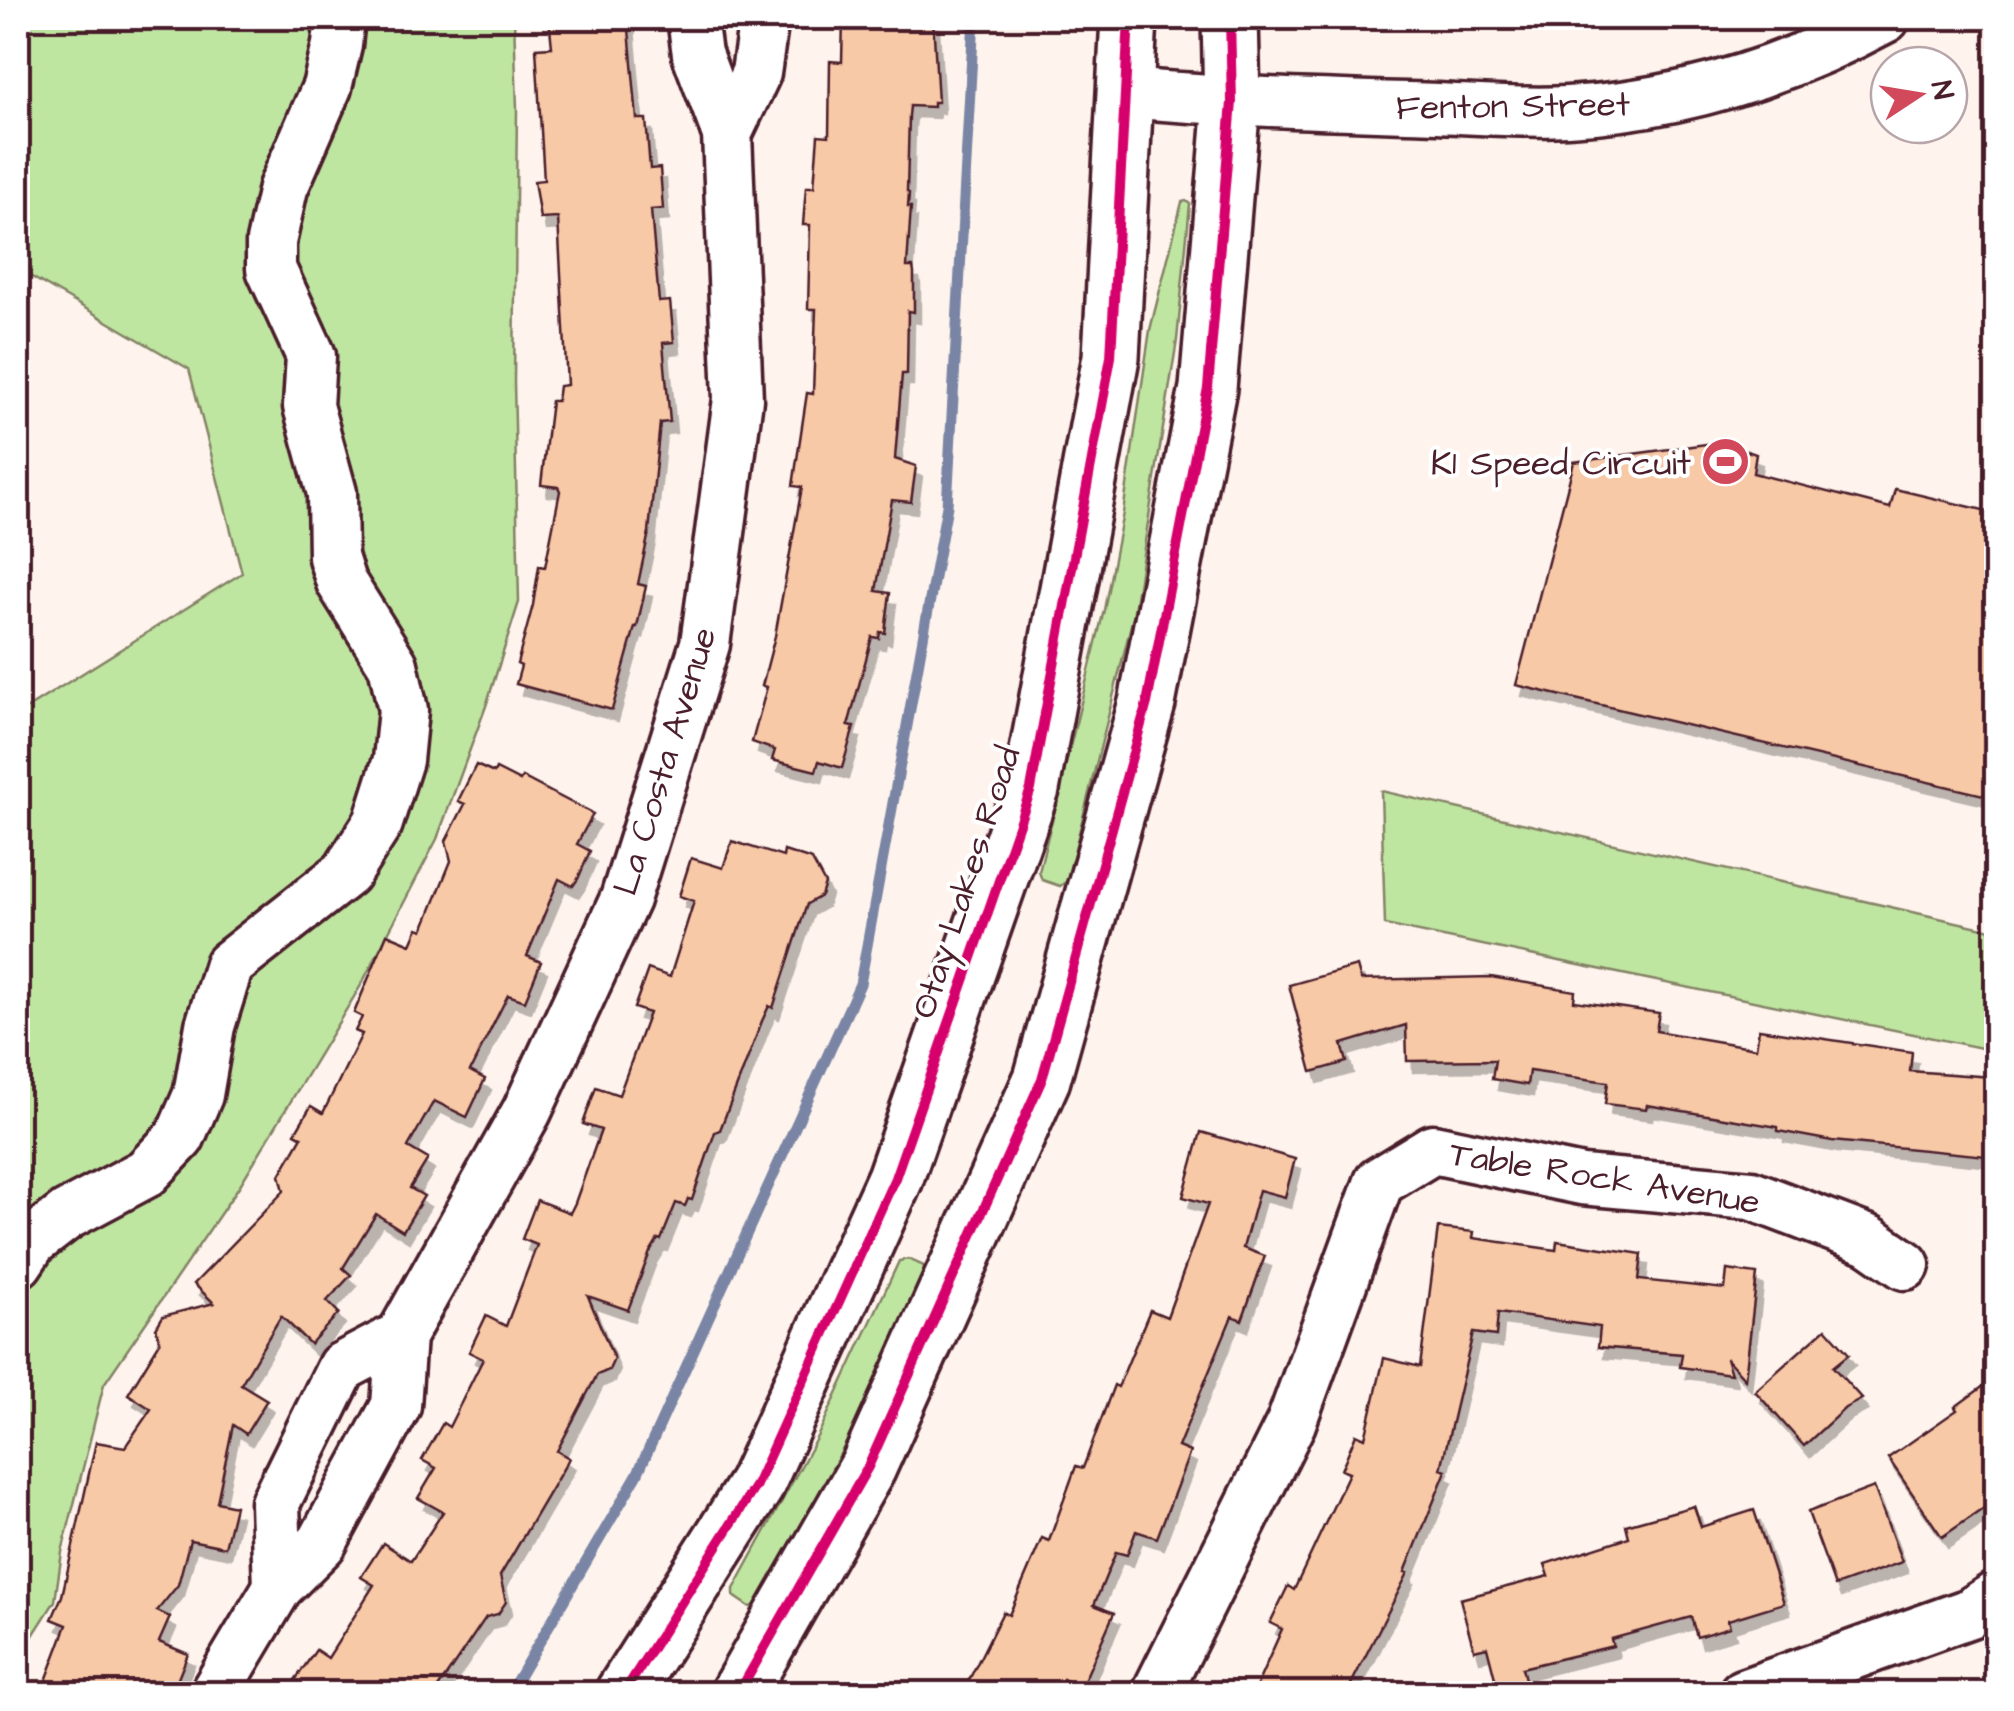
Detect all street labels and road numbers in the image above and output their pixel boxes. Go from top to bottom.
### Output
street label: Fenton Street [1396,80,1630,133]
street label: La Costa Avenue [601,621,729,901]
street label: Otay Lakes Road [899,740,1034,1025]
street label: Table Rock Avenue [1446,1130,1764,1227]

